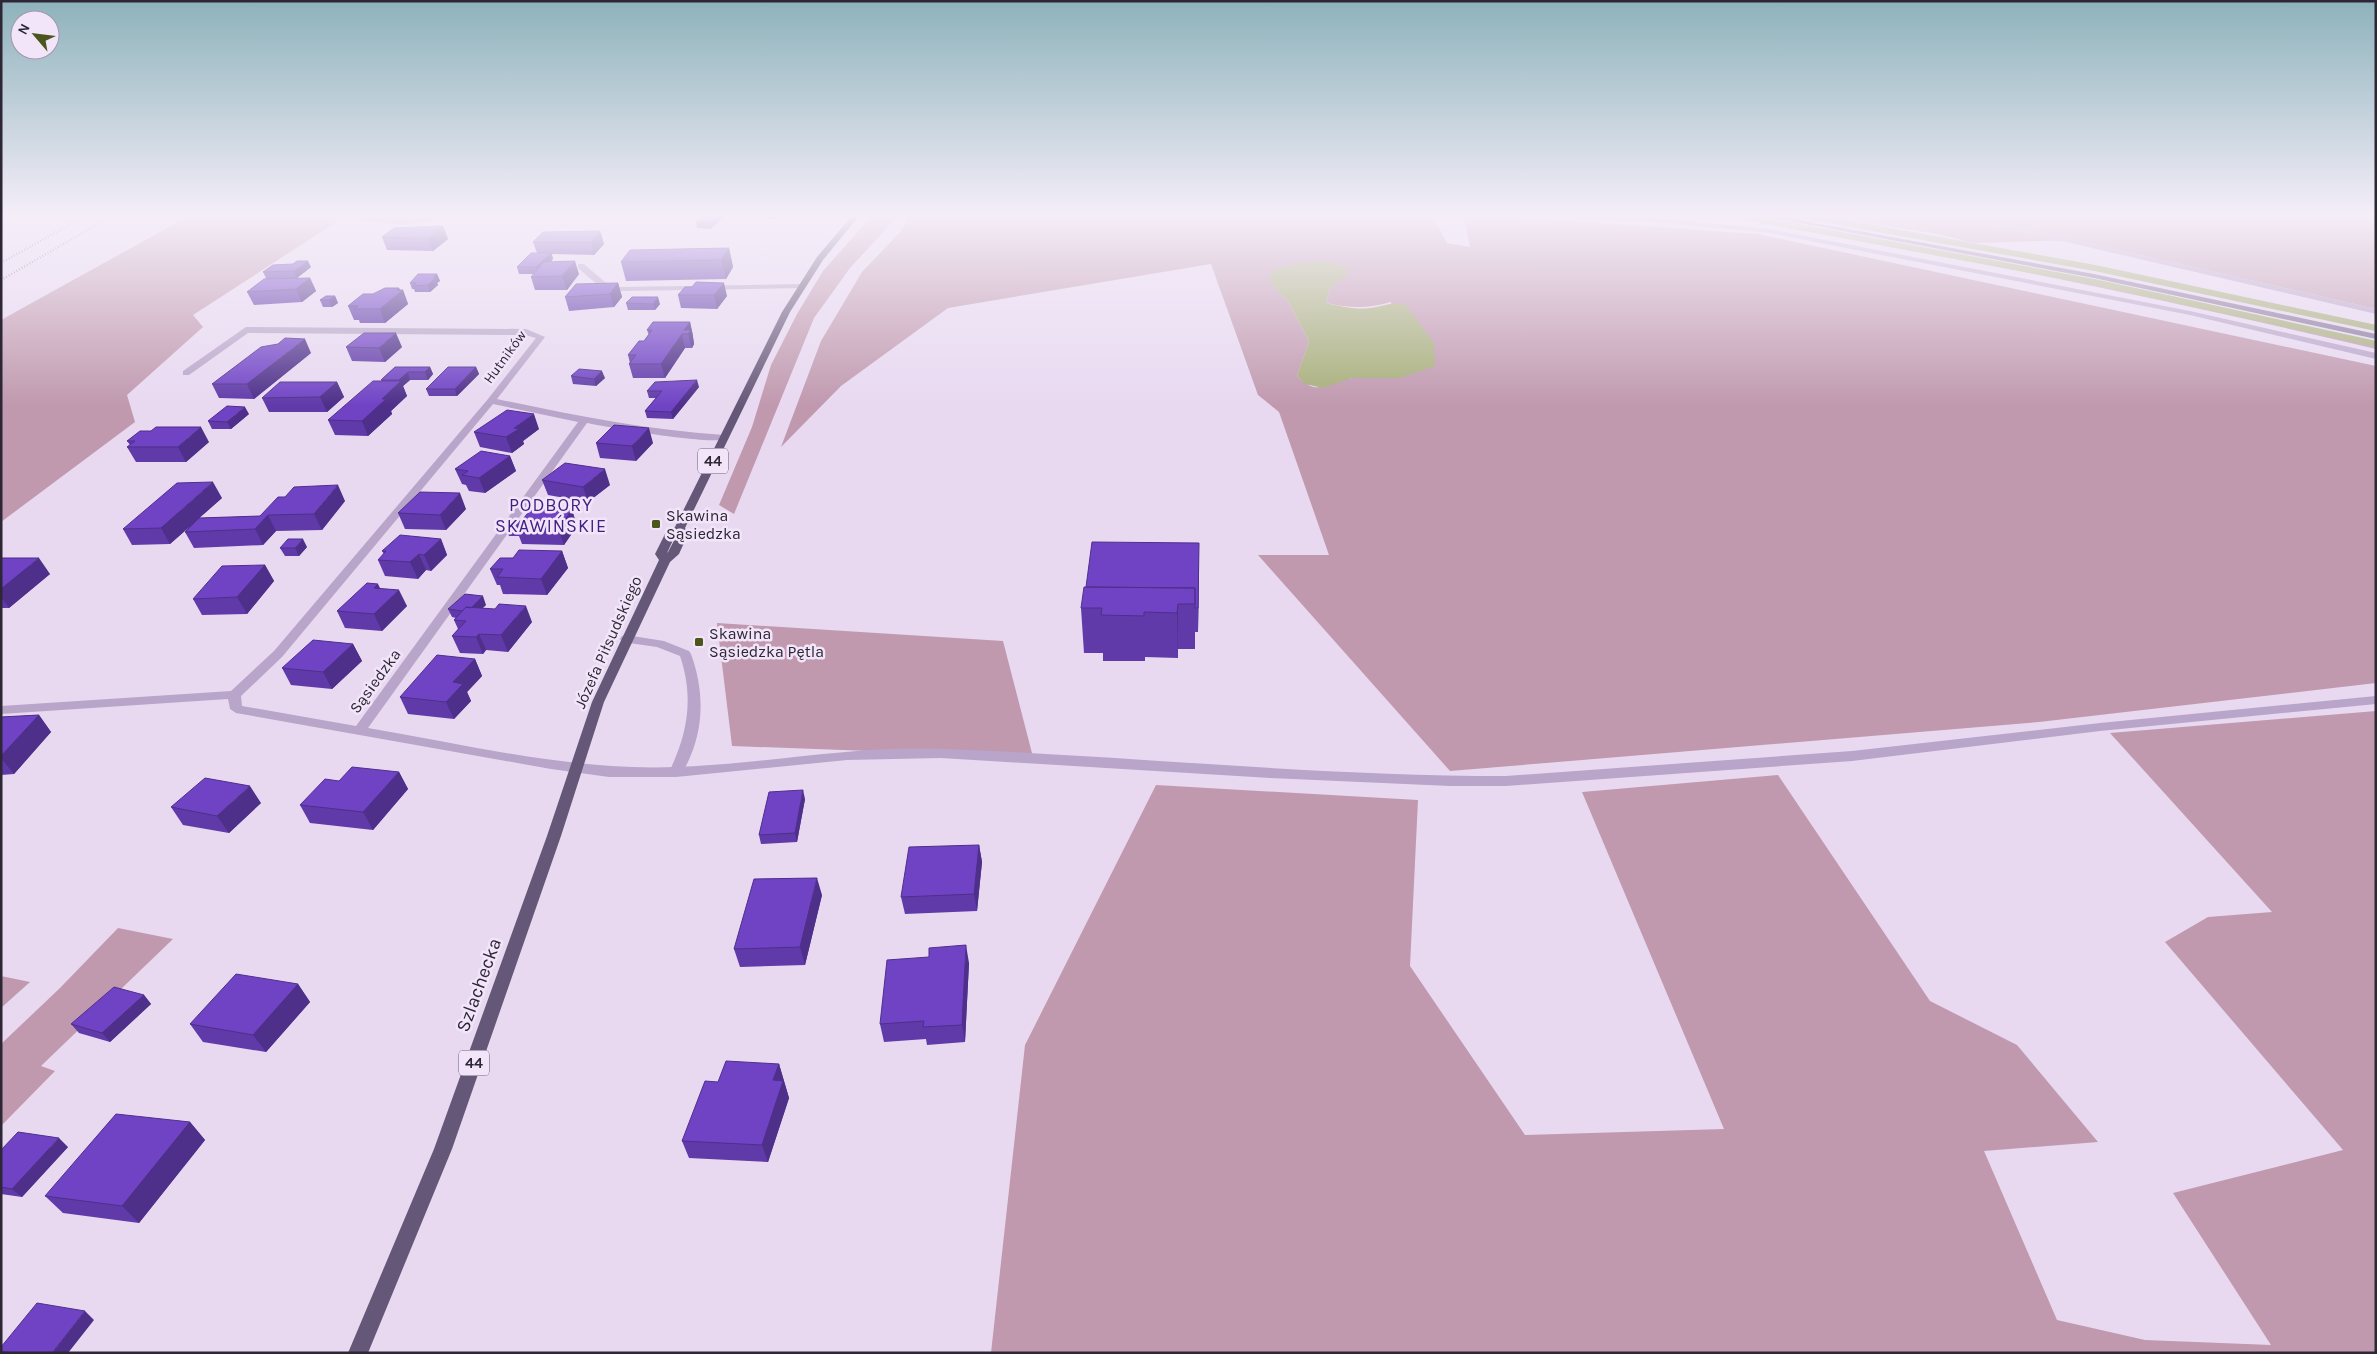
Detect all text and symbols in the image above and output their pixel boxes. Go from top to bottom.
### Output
north arrow [10,10,60,60]
text: N [14,21,34,38]
street label: Hutników [480,327,530,387]
road number: 44 [698,448,728,474]
district label: PODBORY SKAWIŃSKIE [495,494,607,537]
place label: Skawina Sąsiedzka [666,506,741,543]
marker: Skawina Sąsiedzka [650,518,662,530]
street label: Józefa Piłsudskiego [570,573,646,711]
place label: Skawina Sąsiedzka Pętla [709,624,824,661]
marker: Skawina Sąsiedzka Pętla [693,636,705,648]
street label: Sąsiedzka [345,645,405,717]
street label: Szlachecka [452,935,506,1035]
road number: 44 [459,1050,489,1076]

